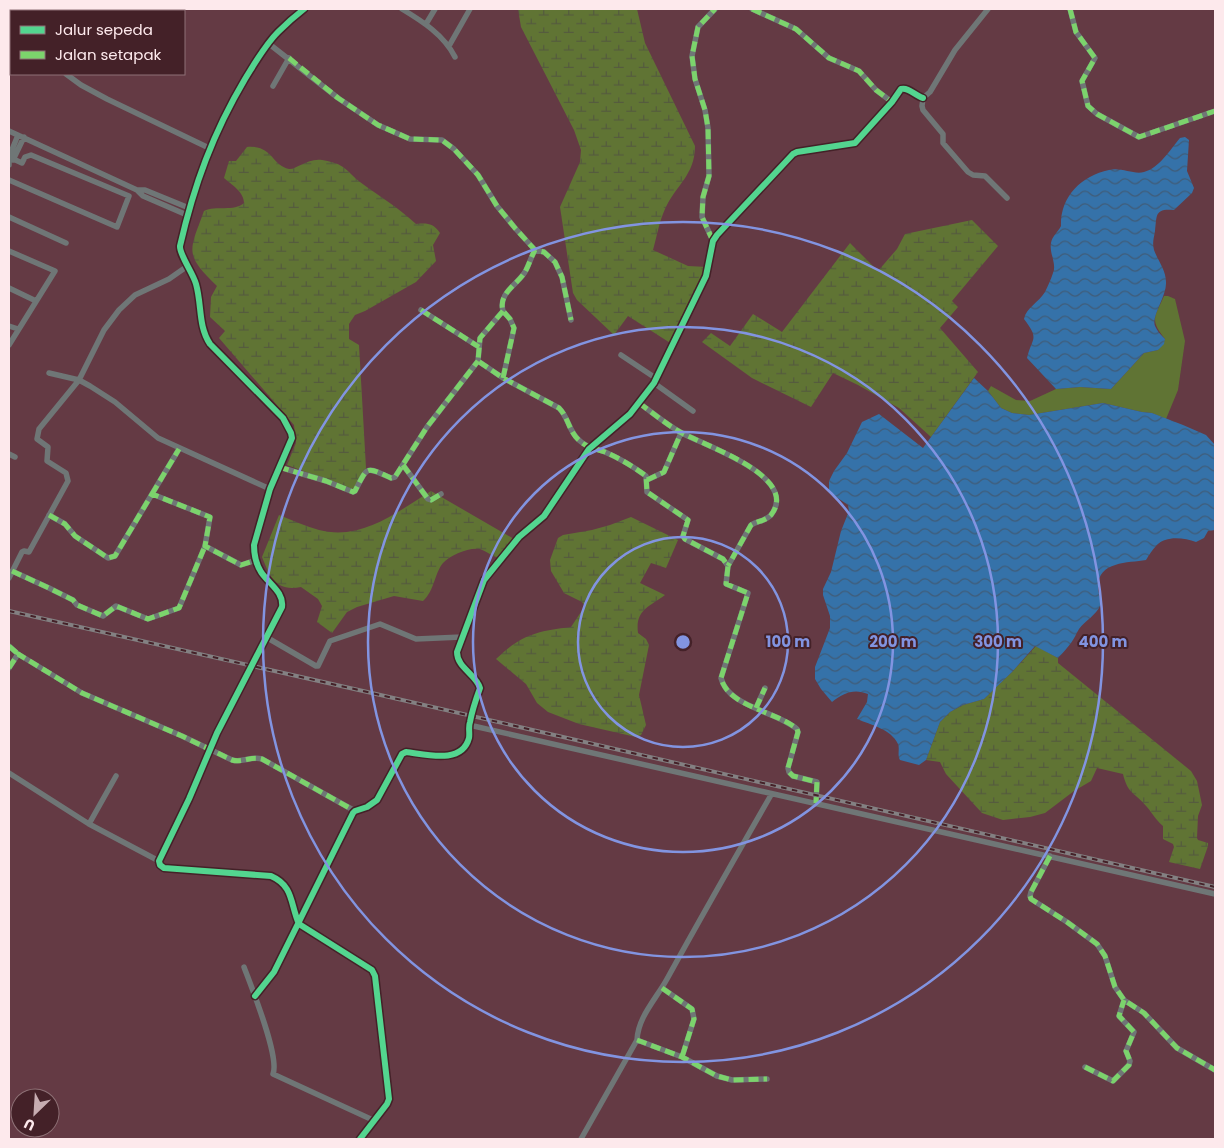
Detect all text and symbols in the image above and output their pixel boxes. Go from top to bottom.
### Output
legend [10,10,185,75]
text: Jalur sepeda [55,19,153,40]
text: Jalan setapak [55,44,162,65]
text: 100 m [766,631,810,652]
text: 200 m [869,631,917,652]
text: 300 m [974,631,1022,652]
text: 400 m [1079,631,1128,652]
centre of rings [674,633,692,651]
north arrow [10,1088,60,1138]
text: U [21,1114,38,1136]

